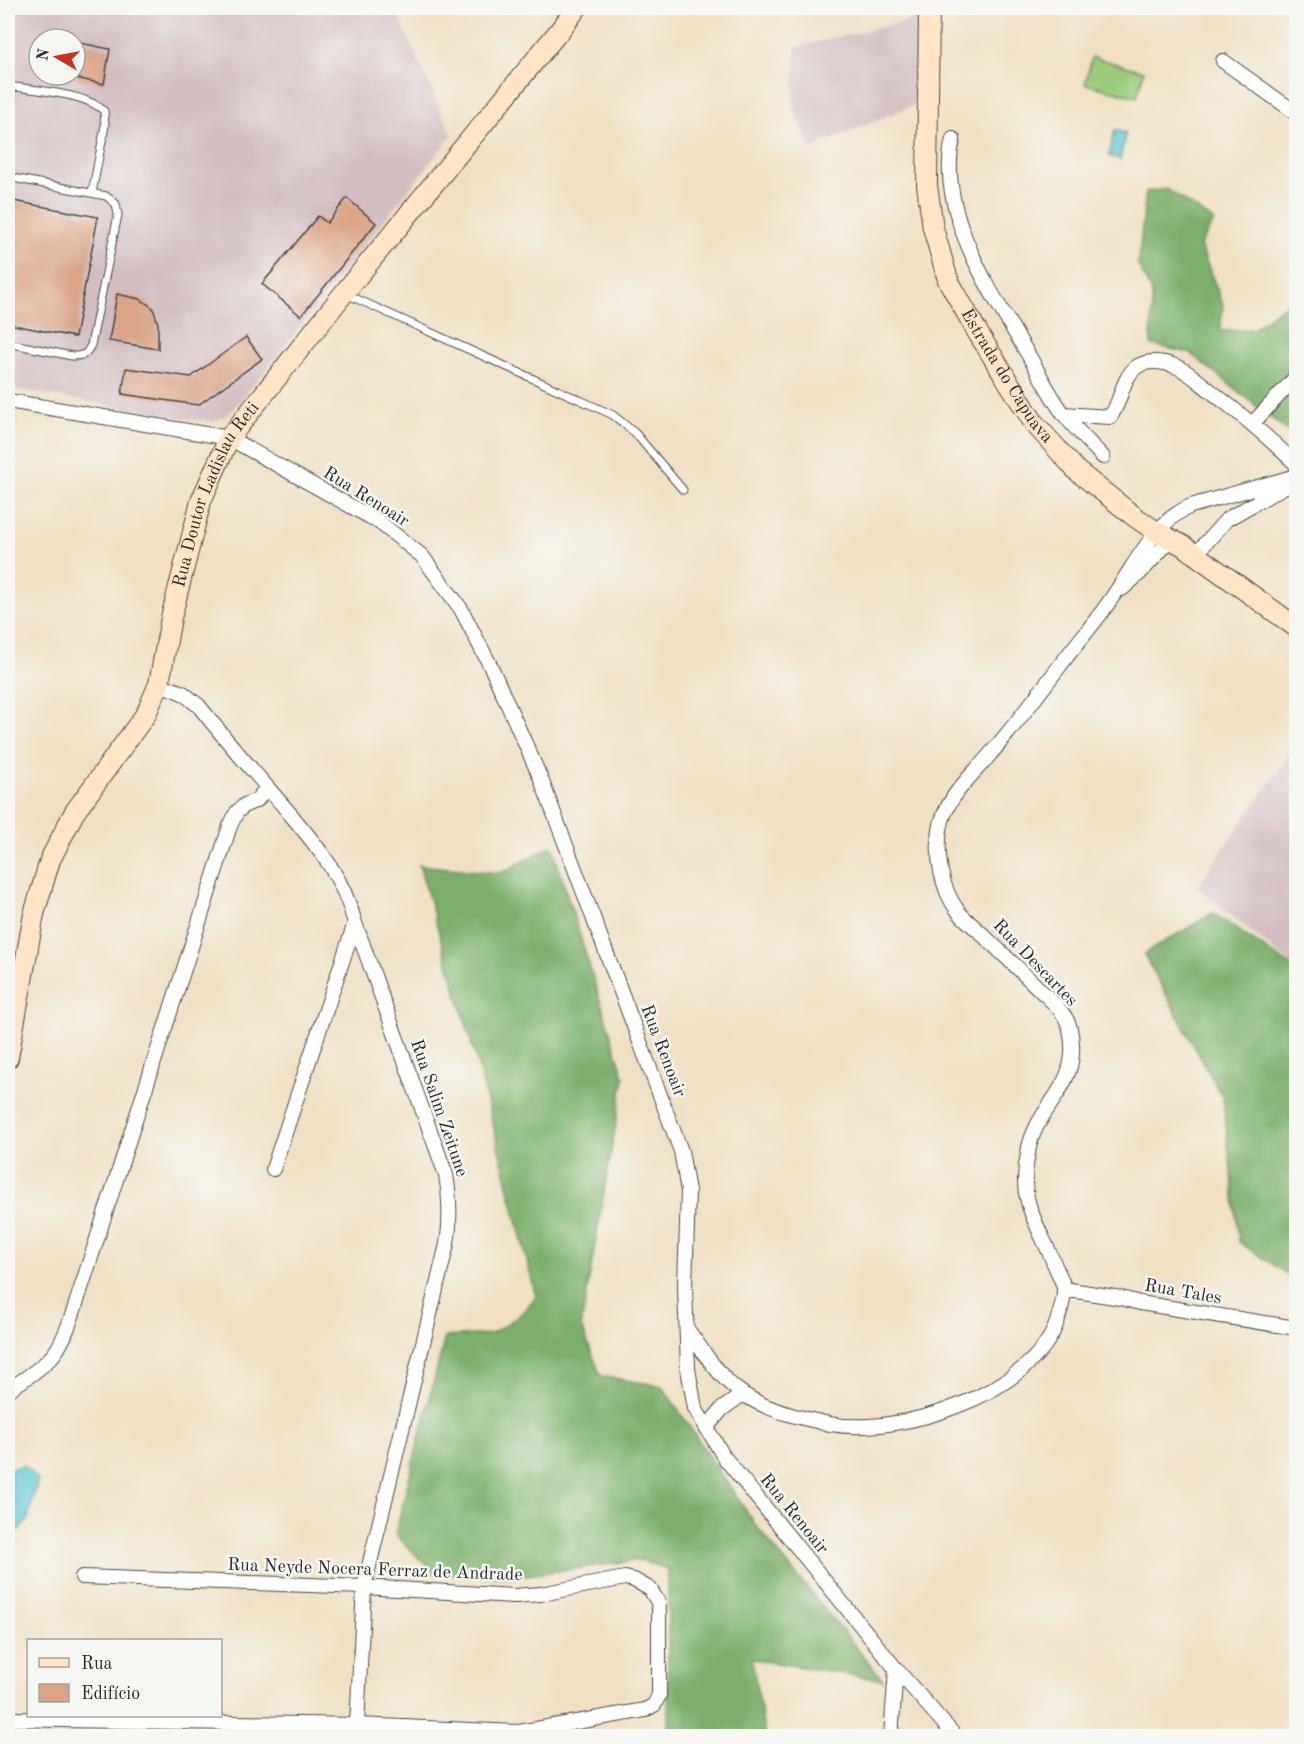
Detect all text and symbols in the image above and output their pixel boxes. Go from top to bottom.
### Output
north arrow [27,27,87,87]
text: N [35,47,53,62]
street label: Estrada do Capuava [957,306,1056,447]
street label: Rua Doutor Ladislau Reti [170,399,263,589]
street label: Rua Renoair [320,464,413,531]
street label: Rua Descartes [989,916,1081,1010]
street label: Rua Renoair [637,1002,689,1100]
street label: Rua Salim Zeitune [407,1037,471,1179]
street label: Rua Tales [1143,1276,1223,1308]
street label: Rua Renoair [756,1470,832,1558]
street label: Rua Neyde Nocera Ferraz de Andrade [227,1556,523,1584]
legend [27,1639,222,1717]
text: Rua [81,1655,112,1673]
text: Edifício [81,1685,140,1703]

